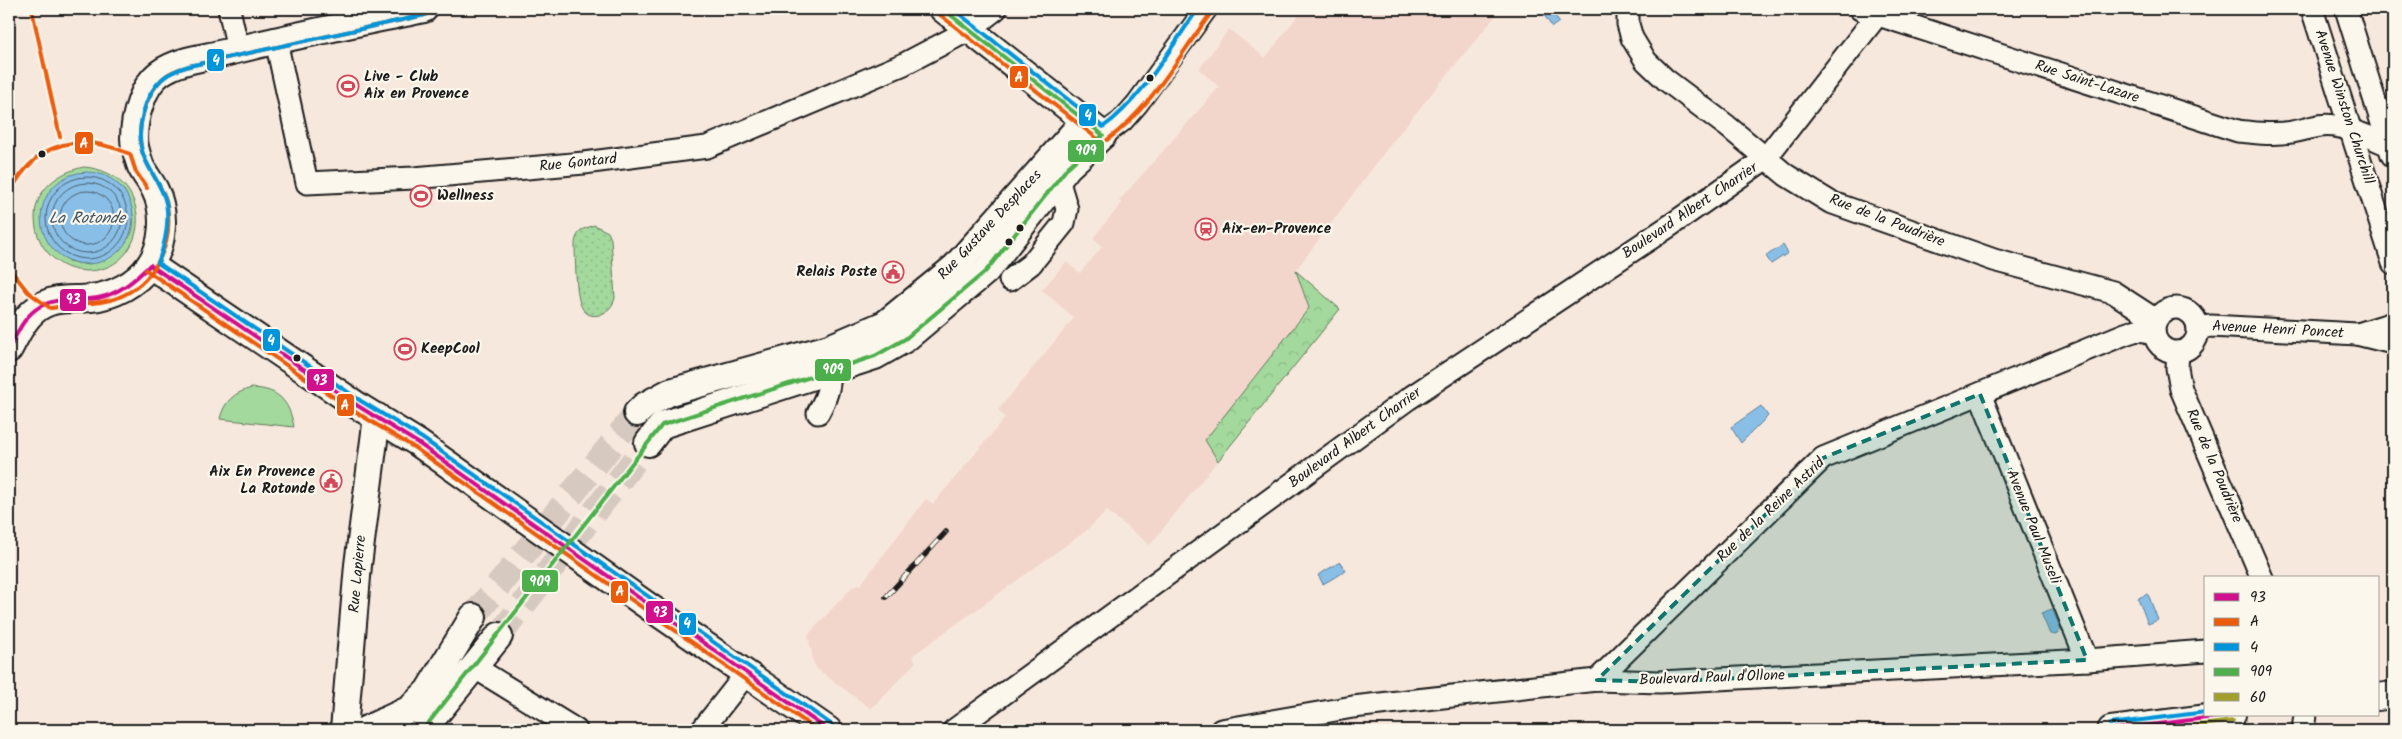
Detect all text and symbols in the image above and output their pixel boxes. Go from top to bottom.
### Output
street label: Avenue Winston Churchill [2308,27,2380,188]
line badge: 4 [206,48,225,72]
text: 4 [212,50,220,72]
street label: Rue Saint-Lazare [2032,54,2143,110]
place label: Live - Club Aix en Provence [364,65,469,106]
line badge: A [1009,65,1029,89]
text: A [1015,67,1024,89]
unlabelled marker [1145,73,1155,83]
sports icon: Live - Club Aix en Provence [336,74,360,98]
line badge: 4 [1078,103,1097,127]
text: 4 [1084,105,1092,127]
line badge: A [74,131,94,155]
text: A [80,133,89,155]
line badge: 909 [1067,139,1105,163]
text: 909 [1075,140,1097,162]
street label: Rue Gontard [538,147,619,179]
unlabelled marker [37,149,47,159]
street label: Boulevard Albert Charrier [1617,156,1764,265]
street label: Rue Gustave Desplaces [932,164,1048,286]
sports icon: Wellness [409,184,433,208]
place label: Wellness [437,184,494,208]
street label: Rue de la Poudrière [1826,188,1949,254]
water label: La Rotonde [49,206,127,231]
station icon: Aix-en-Provence [1194,217,1218,241]
place label: Aix-en-Provence [1222,217,1332,241]
unlabelled marker [1015,223,1025,233]
unlabelled marker [1004,237,1014,247]
place label: Relais Poste [796,260,878,284]
public building icon: Relais Poste [881,260,905,284]
line badge: 93 [59,288,87,312]
text: 93 [66,289,81,311]
street label: Avenue Henri Poncet [2212,315,2345,345]
line badge: 4 [262,328,281,352]
text: 4 [267,330,275,352]
sports icon: KeepCool [393,337,417,361]
place label: KeepCool [421,337,480,361]
unlabelled marker [292,353,302,363]
line badge: 909 [814,358,852,382]
text: 909 [822,359,844,381]
line badge: 93 [306,368,335,392]
text: 93 [313,370,328,392]
street label: Boulevard Albert Charrier [1284,381,1427,495]
line badge: A [336,393,355,417]
text: A [341,395,350,417]
street label: Rue de la Poudrière [2179,405,2249,527]
street label: Rue de la Reine Astrid [1711,451,1831,568]
place label: Aix En Provence La Rotonde [209,460,316,501]
street label: Avenue Paul Museli [1999,466,2067,589]
public building icon: Aix En Provence La Rotonde [319,469,343,493]
street label: Rue Lapierre [343,534,373,614]
line badge: 909 [521,569,559,593]
text: 909 [529,571,551,593]
legend [2204,576,2380,716]
line badge: A [610,580,629,604]
text: A [616,581,625,603]
text: 93 [2250,586,2266,610]
line badge: 93 [645,600,674,624]
text: 93 [653,602,668,624]
text: A [2250,610,2259,634]
line badge: 4 [678,612,697,636]
text: 4 [683,613,691,635]
text: 4 [2250,636,2258,660]
text: 909 [2250,660,2273,684]
street label: Boulevard Paul d'Ollone [1639,663,1785,693]
text: 60 [2250,686,2266,710]

